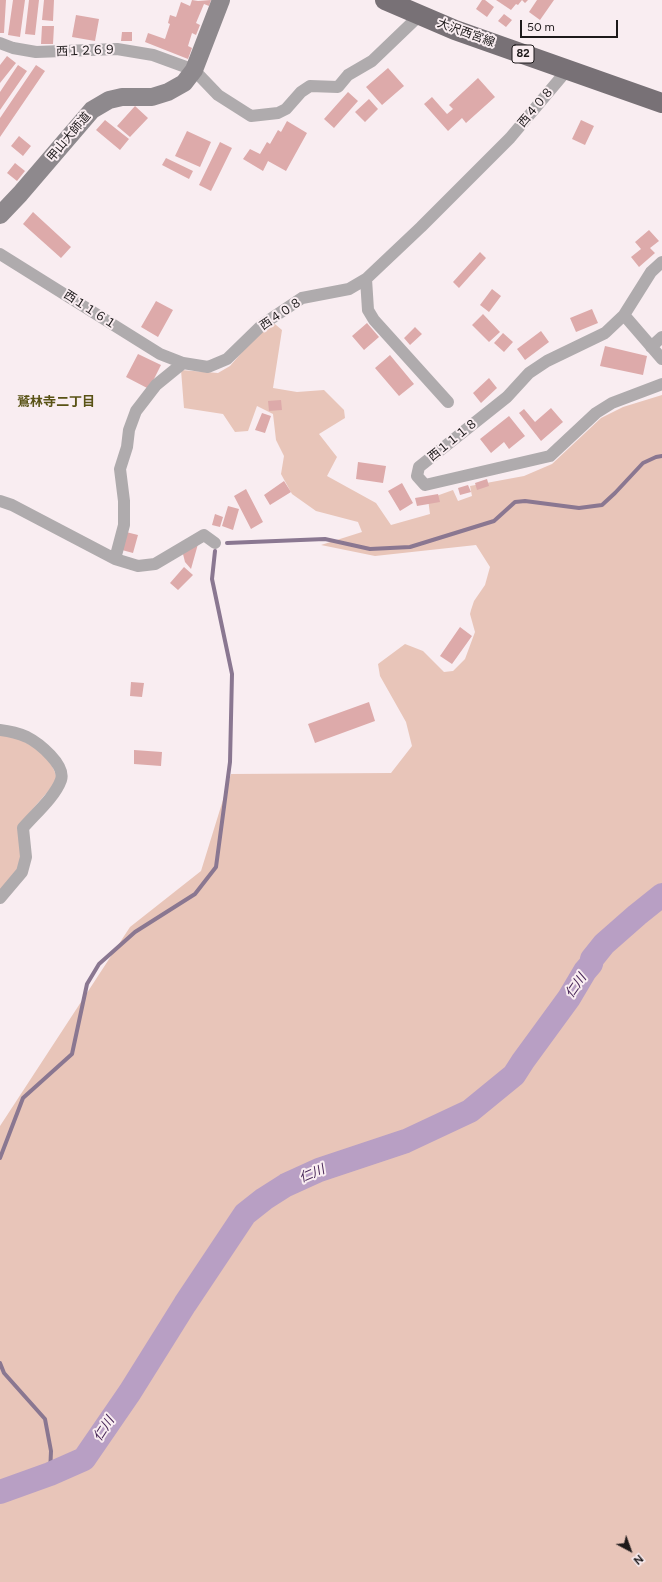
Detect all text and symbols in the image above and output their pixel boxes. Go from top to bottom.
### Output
scale bar [522,12,620,38]
street label: 大沢西宮線 [435,16,497,50]
text: 50 m [527,20,555,34]
street label: 西１２６９ [56,43,116,59]
road number: 82 [512,45,534,63]
street label: 西４０８ [515,84,557,130]
street label: 甲山大師道 [44,109,94,165]
street label: 西１１６１ [61,288,119,332]
street label: 西４０８ [257,295,305,333]
district label: 鷲林寺二丁目 [17,394,95,410]
street label: 西１１１８ [425,416,481,464]
water label: 仁川 [562,971,590,1001]
water label: 仁川 [297,1162,327,1186]
water label: 仁川 [90,1414,118,1444]
north arrow [610,1530,650,1570]
text: N [631,1552,646,1567]

